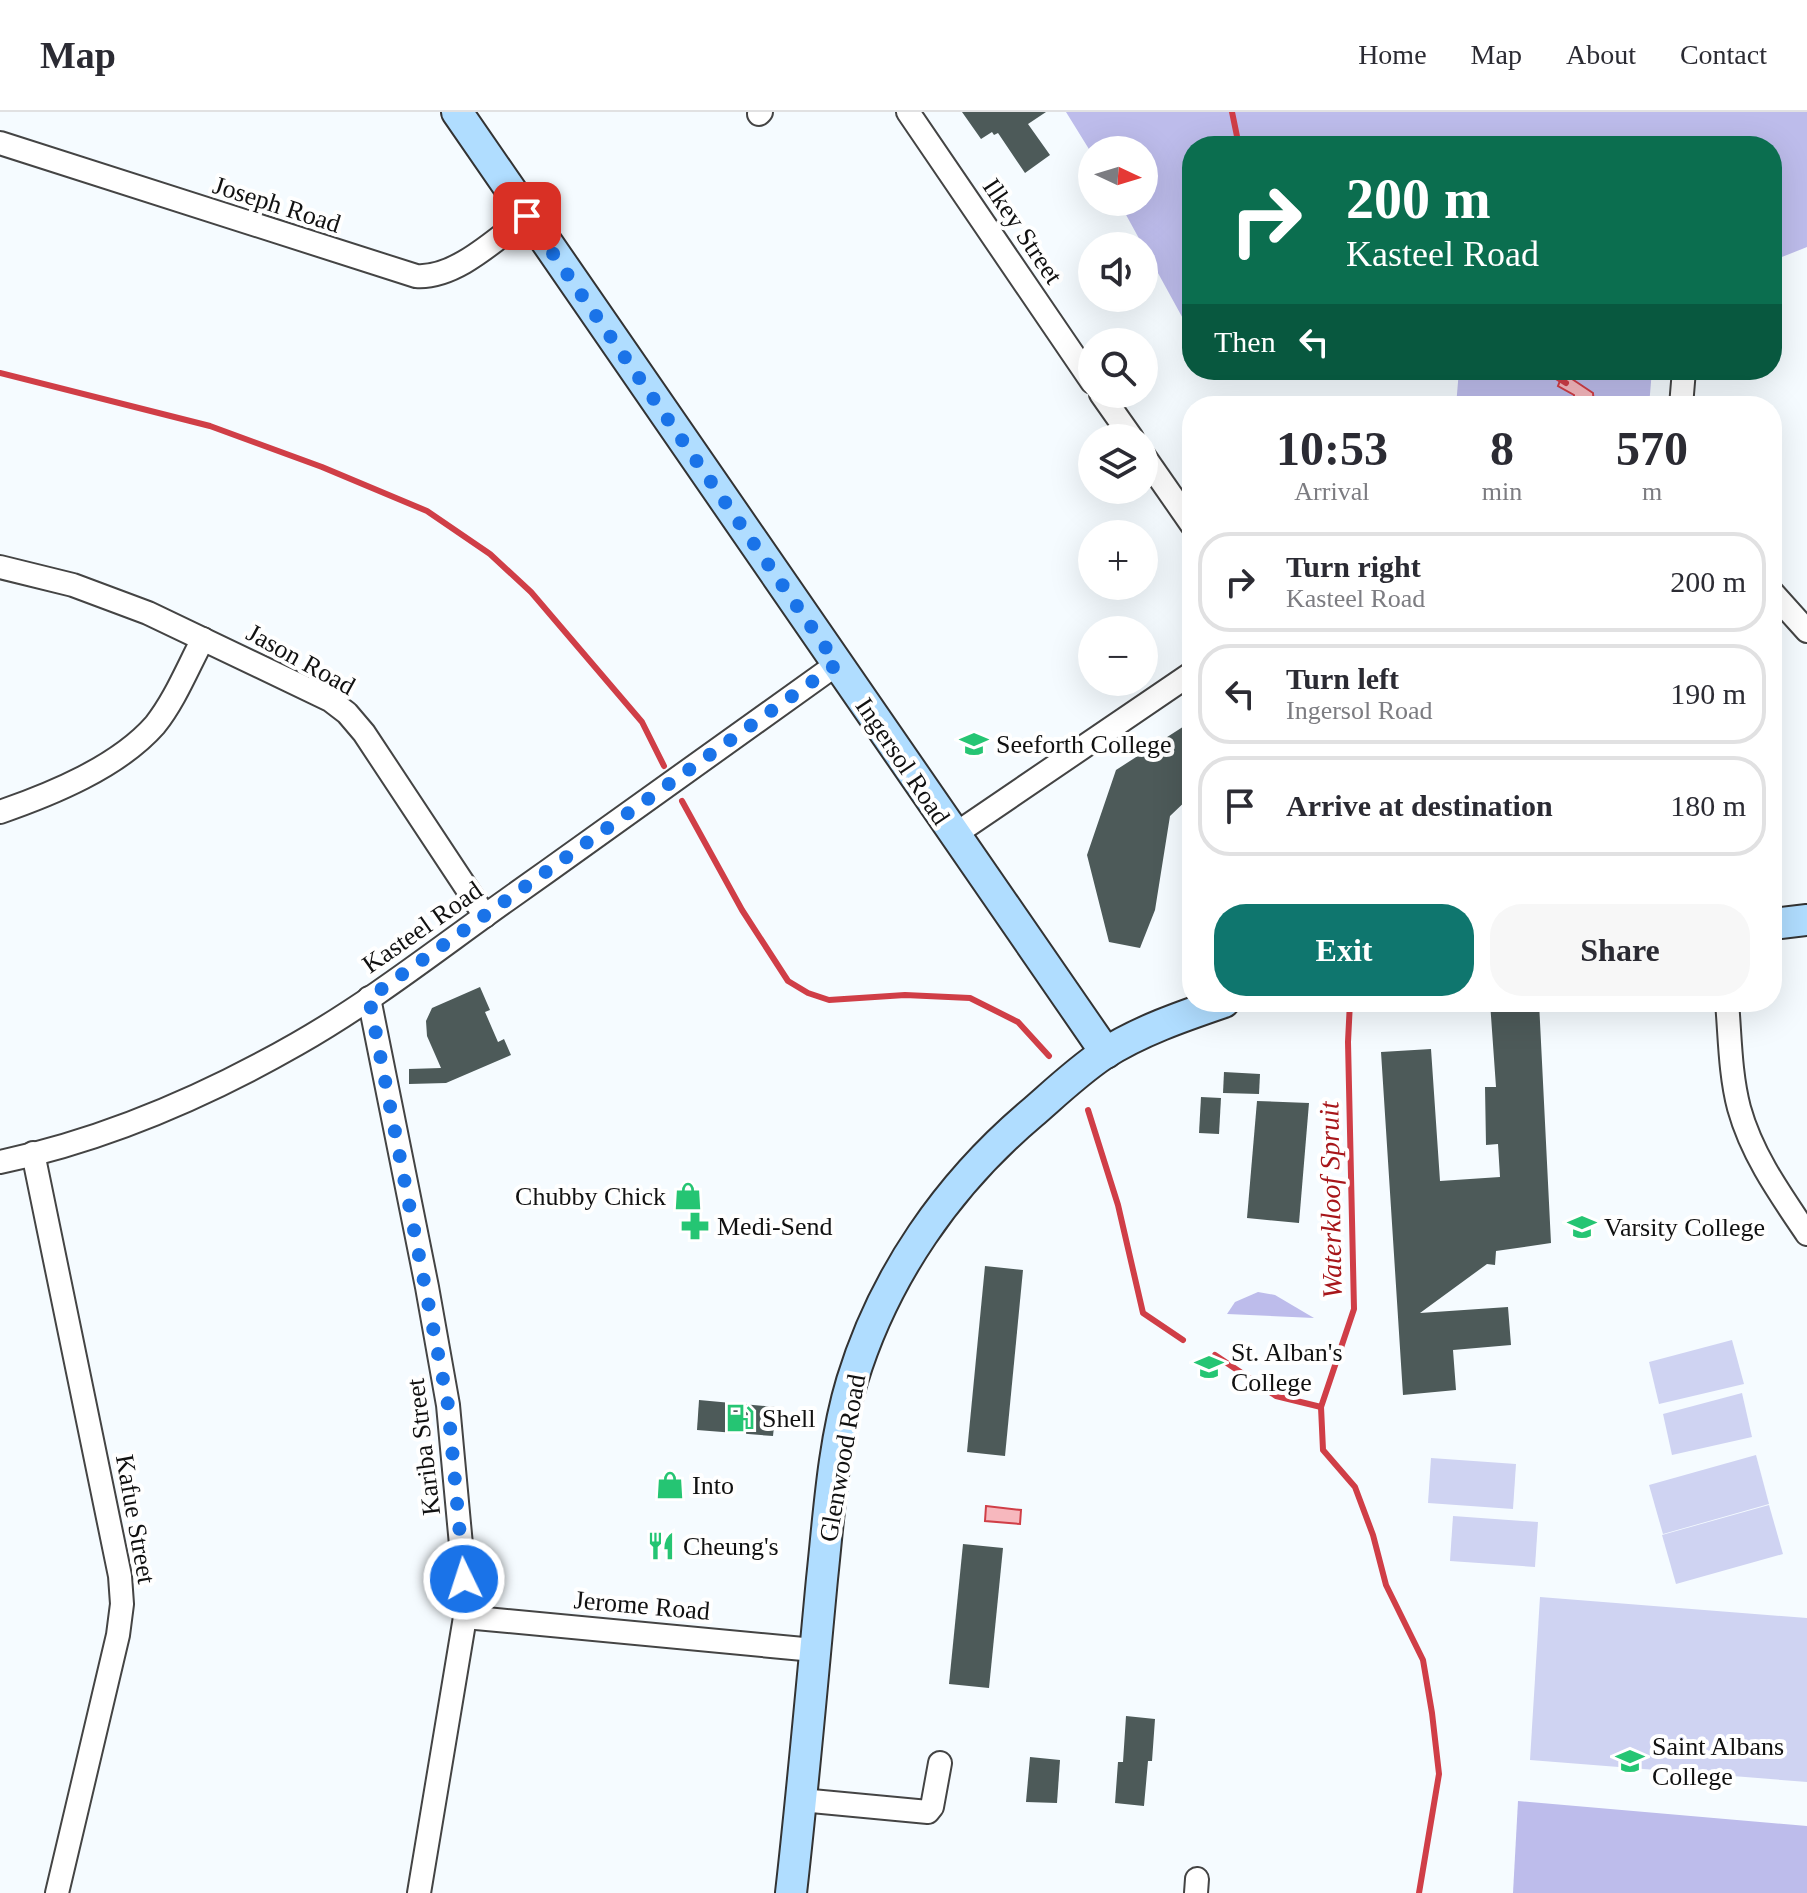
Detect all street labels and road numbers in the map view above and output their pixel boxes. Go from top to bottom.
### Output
street label: Joseph Road [210,170,344,239]
street label: Ilkey Street [977,173,1069,290]
street label: Jason Road [242,618,360,701]
street label: Ingersol Road [850,692,956,830]
street label: Kasteel Road [357,876,488,979]
street label: Glenwood Road [813,1372,872,1544]
street label: Kariba Street [401,1376,446,1517]
street label: Kafue Street [110,1452,161,1587]
street label: Jerome Road [573,1585,711,1626]

